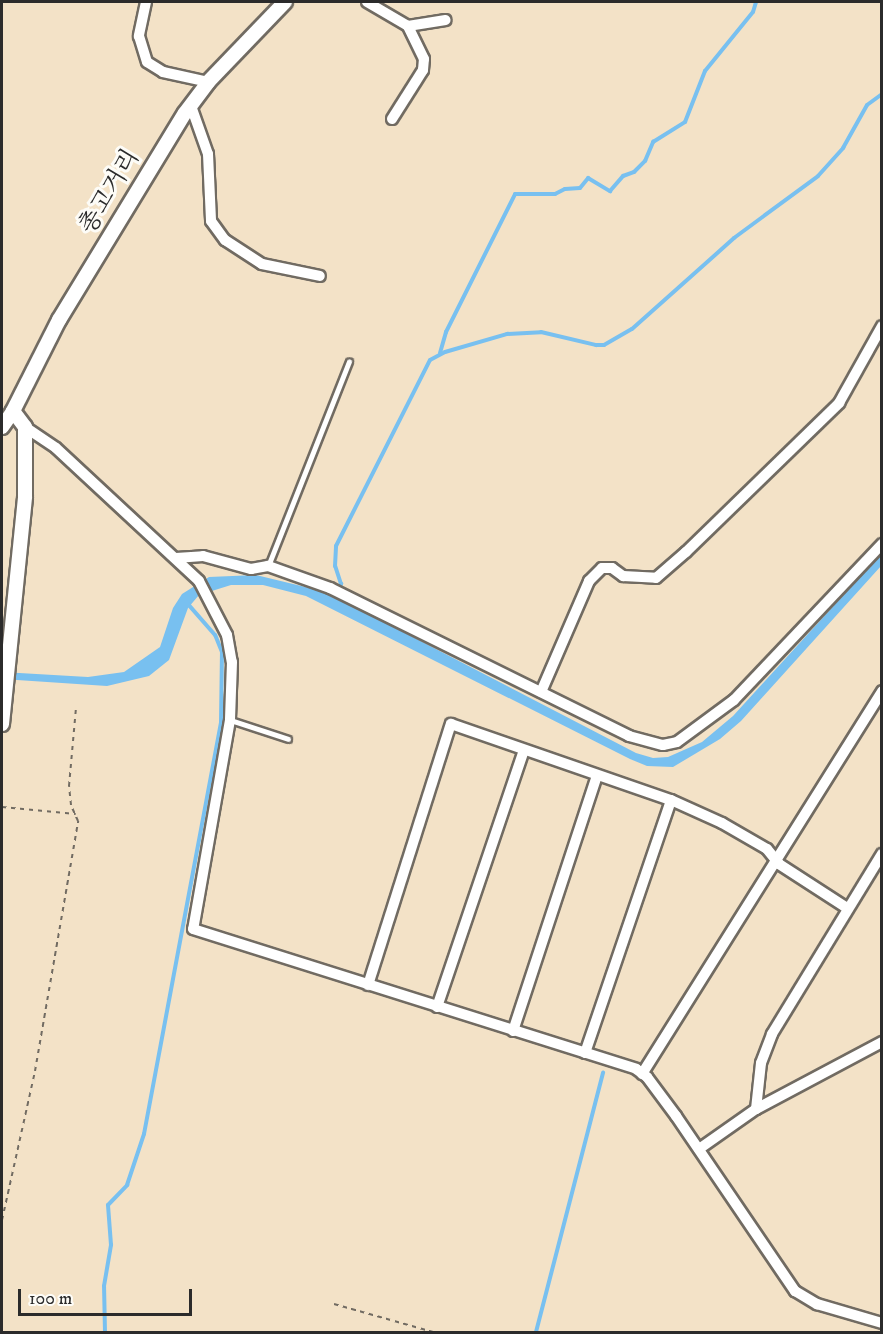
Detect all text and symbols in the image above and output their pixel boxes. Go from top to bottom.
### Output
street label: 총고거리 [74,145,146,239]
scale bar [21,1277,195,1315]
text: 100 m [29,1288,72,1310]

